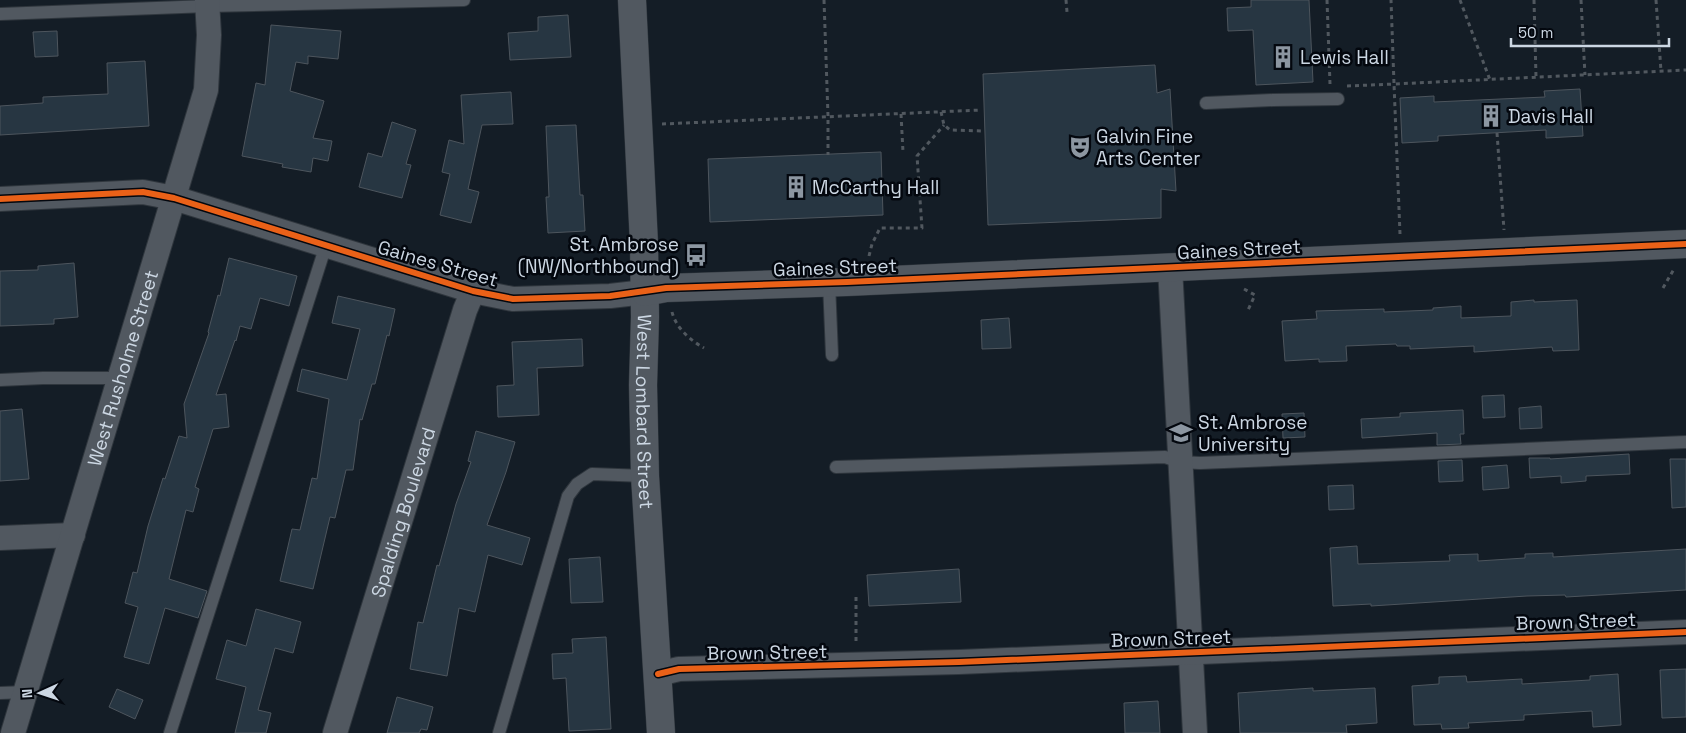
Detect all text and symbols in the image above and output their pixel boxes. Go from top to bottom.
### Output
scale bar [1511,15,1668,47]
text: 50 m [1518,23,1553,42]
building icon: Lewis Hall [1270,44,1296,70]
place label: Lewis Hall [1300,45,1389,70]
building icon: Davis Hall [1478,103,1504,129]
place label: Davis Hall [1508,104,1594,129]
place label: Galvin Fine Arts Center [1096,124,1200,171]
theatre icon: Galvin Fine Arts Center [1067,134,1093,160]
building icon: McCarthy Hall [783,174,809,200]
place label: McCarthy Hall [812,175,940,200]
place label: St. Ambrose (NW/Northbound) [518,232,679,279]
street label: Gaines Street [375,234,501,293]
street label: Gaines Street [1176,234,1302,265]
bus stop icon: St. Ambrose (NW/Northbound) [683,242,709,268]
street label: Gaines Street [773,253,897,282]
street label: West Rusholme Street [82,267,164,469]
street label: West Lombard Street [630,314,659,510]
place label: St. Ambrose University [1198,410,1308,457]
school or university icon: St. Ambrose University [1168,420,1194,446]
street label: Spalding Boulevard [365,424,441,600]
street label: Brown Street [1515,607,1637,636]
street label: Brown Street [1110,624,1232,653]
street label: Brown Street [706,639,828,666]
north arrow [15,668,65,718]
text: N [18,689,36,699]

